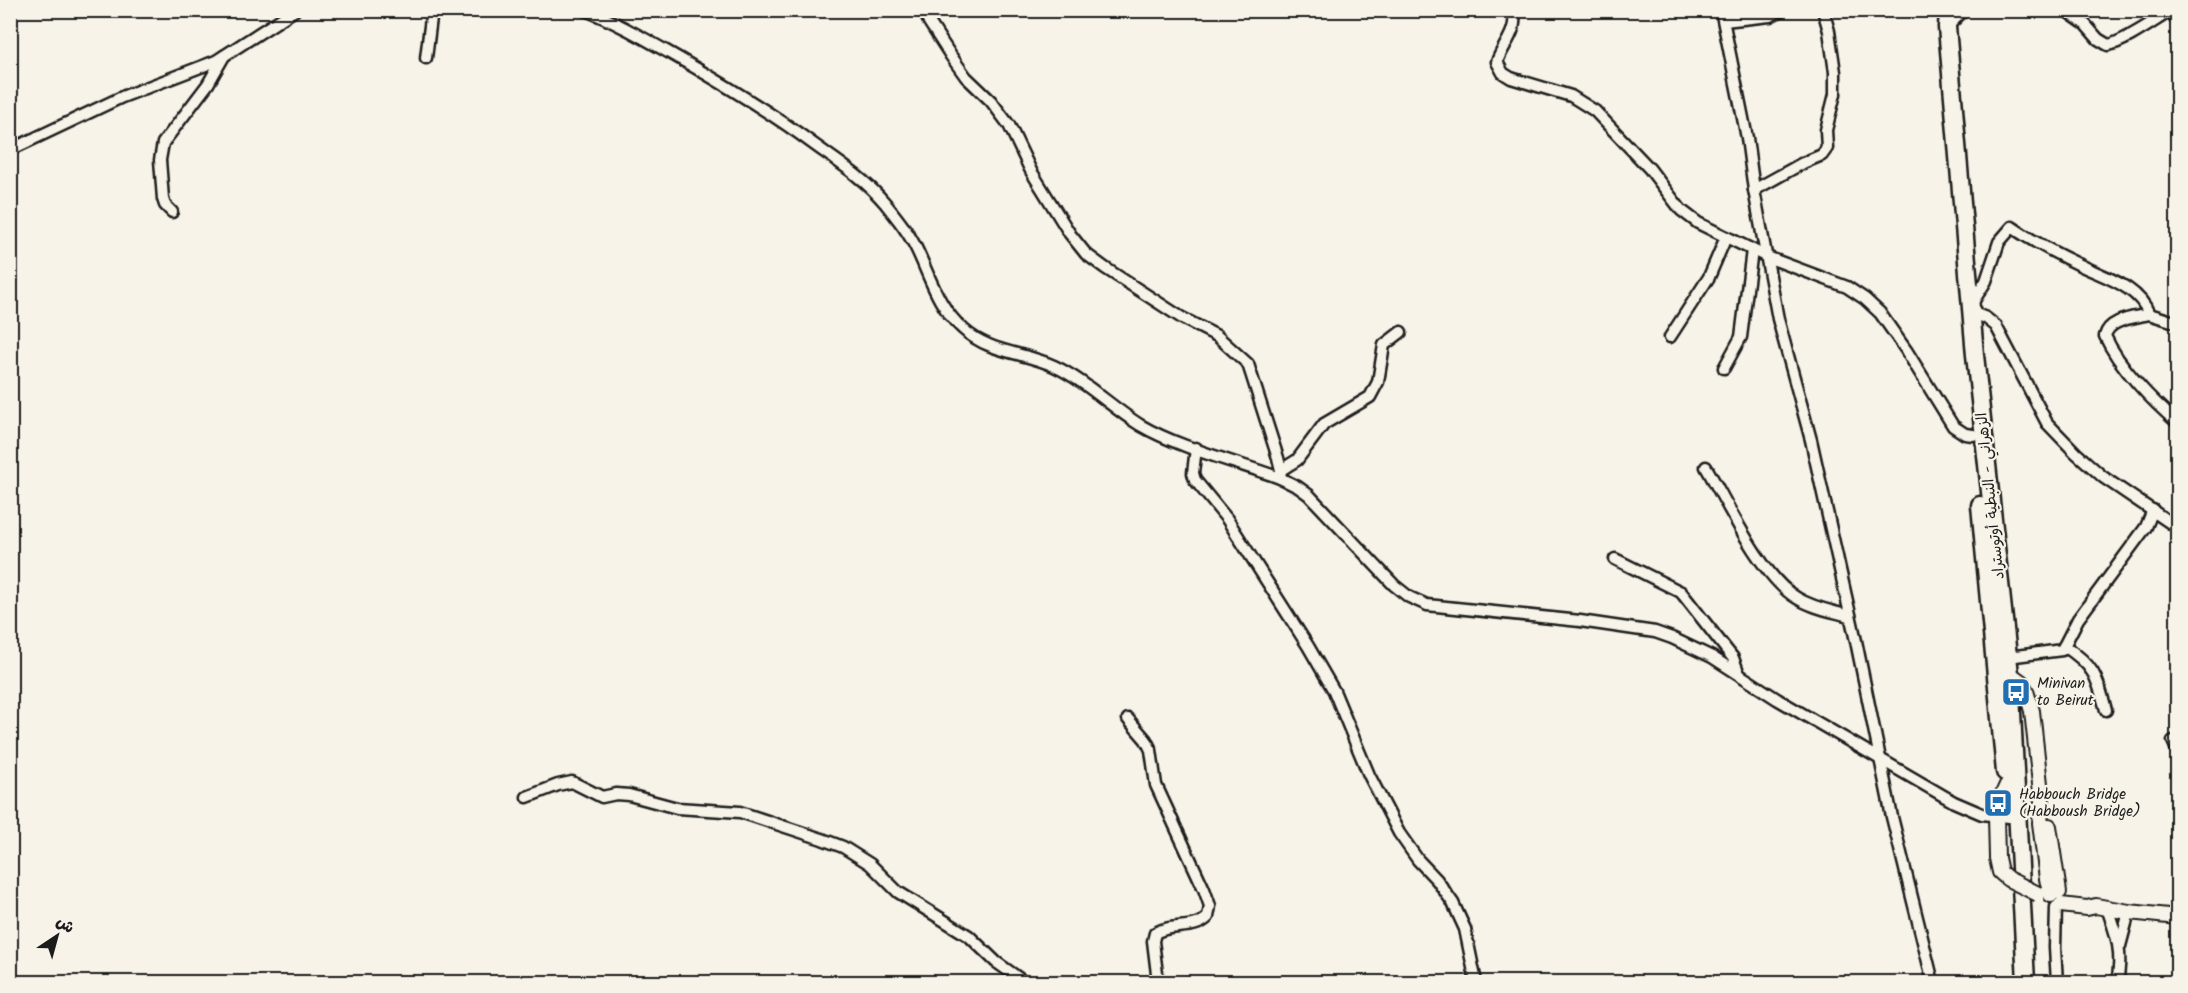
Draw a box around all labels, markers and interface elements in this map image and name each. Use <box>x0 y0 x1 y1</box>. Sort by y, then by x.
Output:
street label: الزهراني - النبطية أوتوستراد <box>1970 411 2012 580</box>
place label: Minivan to Beirut <box>2037 672 2094 713</box>
bus stop icon: Minivan to Beirut <box>2000 676 2032 708</box>
place label: Habbouch Bridge (Habboush Bridge) <box>2019 783 2141 824</box>
bus stop icon: Habbouch Bridge (Habboush Bridge) <box>1982 787 2014 819</box>
north arrow <box>27 906 87 966</box>
text: ش <box>50 910 79 940</box>

